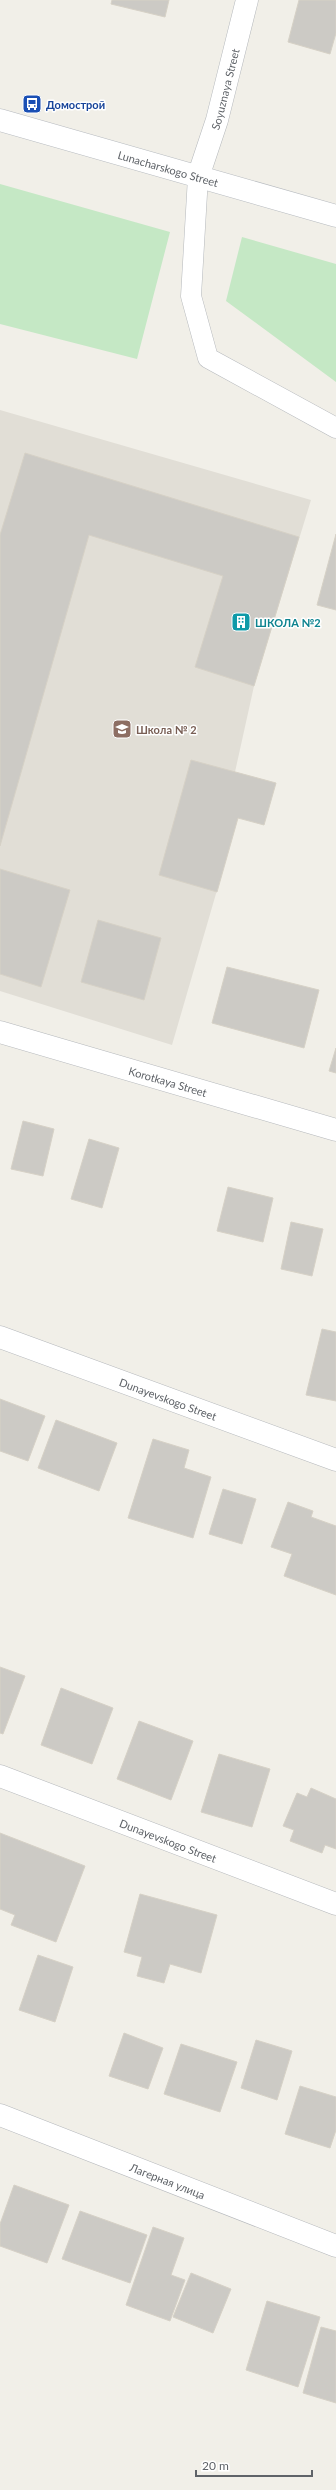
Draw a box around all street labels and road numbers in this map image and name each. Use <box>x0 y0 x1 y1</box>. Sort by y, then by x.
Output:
street label: Soyuznaya Street <box>208 47 241 131</box>
street label: Lunacharskogo Street <box>117 148 220 189</box>
street label: Korotkaya Street <box>127 1063 209 1099</box>
street label: Dunayevskogo Street <box>118 1375 219 1422</box>
street label: Dunayevskogo Street <box>118 1816 219 1864</box>
street label: Лагерная улица <box>127 2160 207 2201</box>

